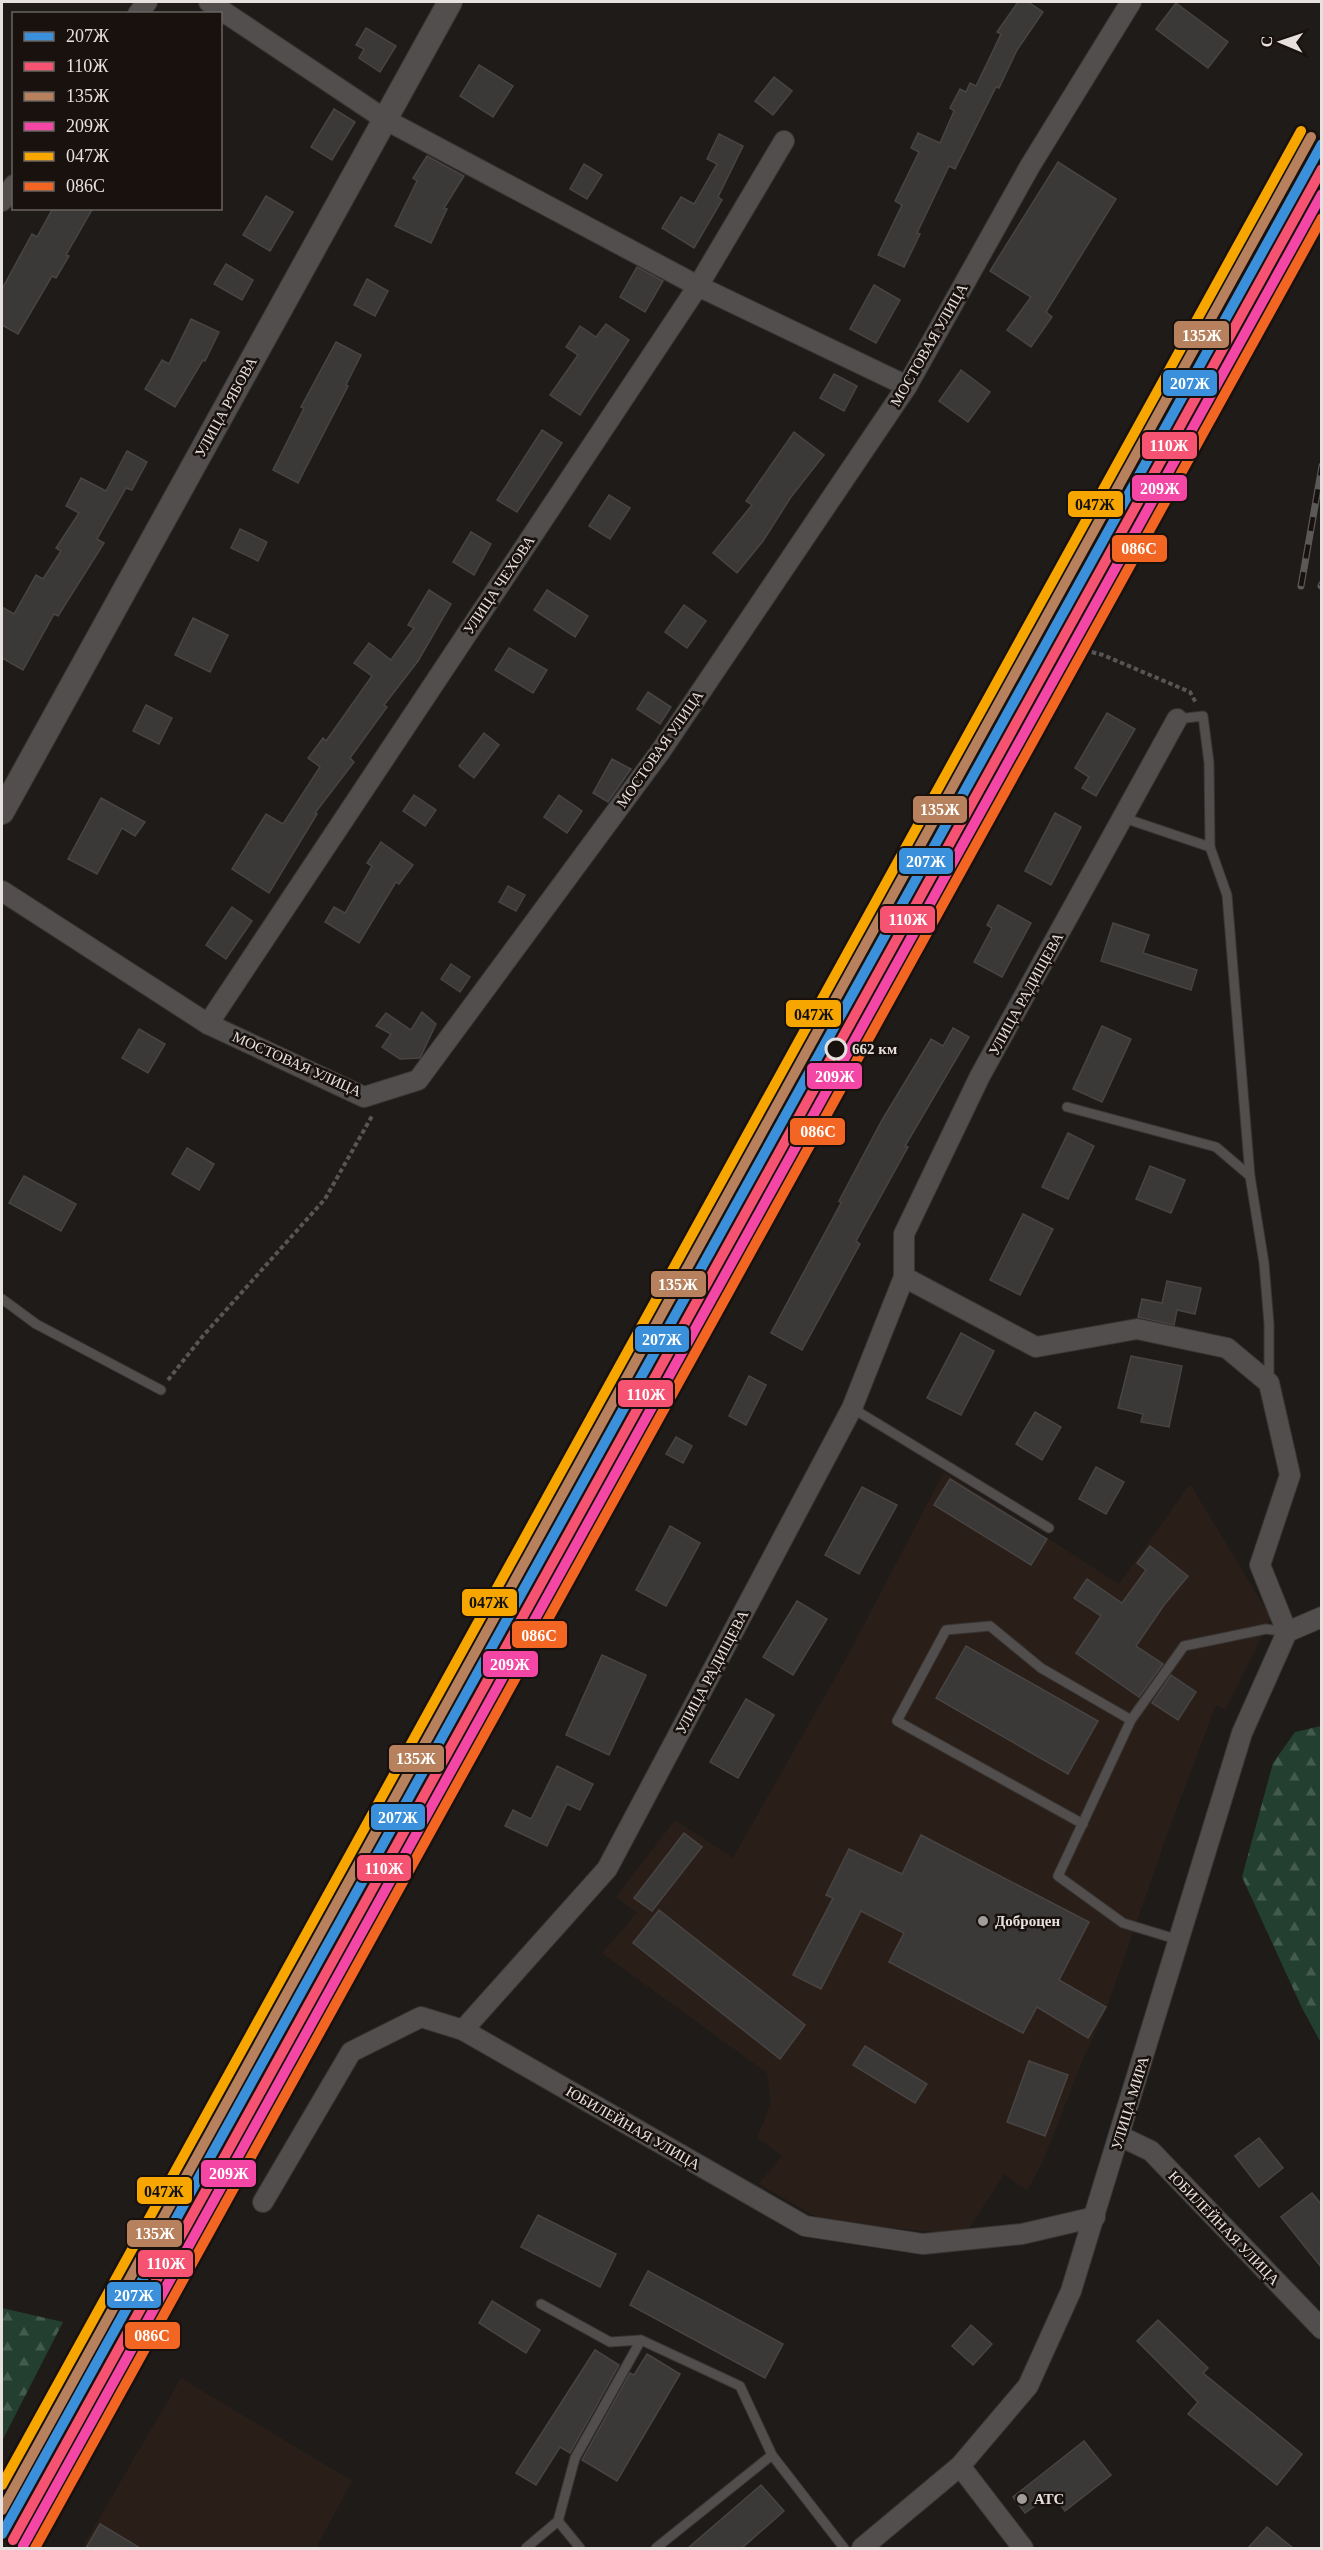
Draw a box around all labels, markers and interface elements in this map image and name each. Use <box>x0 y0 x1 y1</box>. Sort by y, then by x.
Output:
legend <box>12 12 222 210</box>
north arrow <box>1251 12 1311 72</box>
text: 207Ж <box>66 26 110 46</box>
text: С <box>1258 35 1275 48</box>
text: 110Ж <box>66 56 109 76</box>
text: 135Ж <box>66 86 110 106</box>
text: 209Ж <box>66 116 110 136</box>
text: 047Ж <box>66 146 110 166</box>
text: 086С <box>66 176 105 196</box>
street label: МОСТОВАЯ УЛИЦА <box>887 280 971 409</box>
line badge: 135Ж <box>1173 320 1230 349</box>
text: 135Ж <box>1182 327 1222 344</box>
street label: УЛИЦА РЯБОВА <box>192 354 260 460</box>
line badge: 207Ж <box>1162 369 1218 397</box>
text: 207Ж <box>1170 375 1210 392</box>
line badge: 110Ж <box>1141 431 1198 460</box>
text: 110Ж <box>1150 437 1189 454</box>
line badge: 209Ж <box>1131 474 1188 502</box>
text: 209Ж <box>1140 480 1180 497</box>
line badge: 047Ж <box>1067 490 1124 518</box>
text: 047Ж <box>1075 496 1115 513</box>
street label: УЛИЦА ЧЕХОВА <box>460 533 538 637</box>
line badge: 086С <box>1111 534 1168 563</box>
text: 086С <box>1121 540 1157 557</box>
street label: МОСТОВАЯ УЛИЦА <box>613 687 707 811</box>
line badge: 135Ж <box>912 795 968 824</box>
text: 135Ж <box>920 801 960 818</box>
line badge: 207Ж <box>898 847 954 875</box>
text: 207Ж <box>906 853 946 870</box>
line badge: 110Ж <box>879 905 936 934</box>
text: 110Ж <box>889 911 928 928</box>
street label: УЛИЦА РАДИЩЕВА <box>986 930 1066 1058</box>
line badge: 047Ж <box>785 999 842 1028</box>
text: 047Ж <box>794 1006 834 1023</box>
street label: МОСТОВАЯ УЛИЦА <box>230 1028 364 1100</box>
marker: 662 км <box>825 1038 847 1060</box>
place label: 662 км <box>852 1041 897 1057</box>
line badge: 209Ж <box>806 1062 863 1090</box>
text: 209Ж <box>815 1068 855 1085</box>
line badge: 086С <box>789 1117 846 1146</box>
text: 086С <box>800 1123 836 1140</box>
line badge: 135Ж <box>650 1270 707 1298</box>
text: 135Ж <box>658 1276 698 1293</box>
line badge: 207Ж <box>634 1325 690 1353</box>
text: 207Ж <box>642 1331 682 1348</box>
line badge: 110Ж <box>617 1379 674 1408</box>
text: 110Ж <box>627 1386 666 1403</box>
line badge: 047Ж <box>461 1588 518 1617</box>
text: 047Ж <box>469 1594 509 1611</box>
street label: УЛИЦА РАДИЩЕВА <box>673 1607 752 1737</box>
line badge: 086С <box>511 1620 568 1649</box>
text: 086С <box>521 1627 557 1644</box>
line badge: 209Ж <box>482 1650 539 1678</box>
text: 209Ж <box>490 1656 530 1673</box>
line badge: 135Ж <box>388 1744 445 1773</box>
text: 135Ж <box>396 1750 436 1767</box>
line badge: 207Ж <box>370 1803 426 1831</box>
text: 207Ж <box>378 1809 418 1826</box>
line badge: 110Ж <box>356 1854 412 1882</box>
text: 110Ж <box>365 1860 404 1877</box>
place label: Доброцен <box>995 1913 1060 1929</box>
marker: Доброцен <box>976 1914 990 1928</box>
street label: УЛИЦА МИРА <box>1108 2054 1152 2152</box>
street label: ЮБИЛЕЙНАЯ УЛИЦА <box>563 2083 703 2173</box>
line badge: 209Ж <box>200 2159 257 2188</box>
text: 209Ж <box>209 2165 249 2182</box>
street label: ЮБИЛЕЙНАЯ УЛИЦА <box>1165 2168 1283 2288</box>
line badge: 047Ж <box>136 2176 193 2205</box>
text: 047Ж <box>144 2183 184 2200</box>
line badge: 135Ж <box>126 2219 183 2248</box>
text: 135Ж <box>135 2225 175 2242</box>
line badge: 110Ж <box>137 2249 194 2278</box>
text: 110Ж <box>147 2255 186 2272</box>
line badge: 207Ж <box>106 2281 162 2309</box>
text: 207Ж <box>114 2287 154 2304</box>
line badge: 086С <box>124 2321 181 2350</box>
text: 086С <box>134 2327 170 2344</box>
place label: АТС <box>1034 2491 1064 2507</box>
marker: АТС <box>1015 2492 1029 2506</box>

